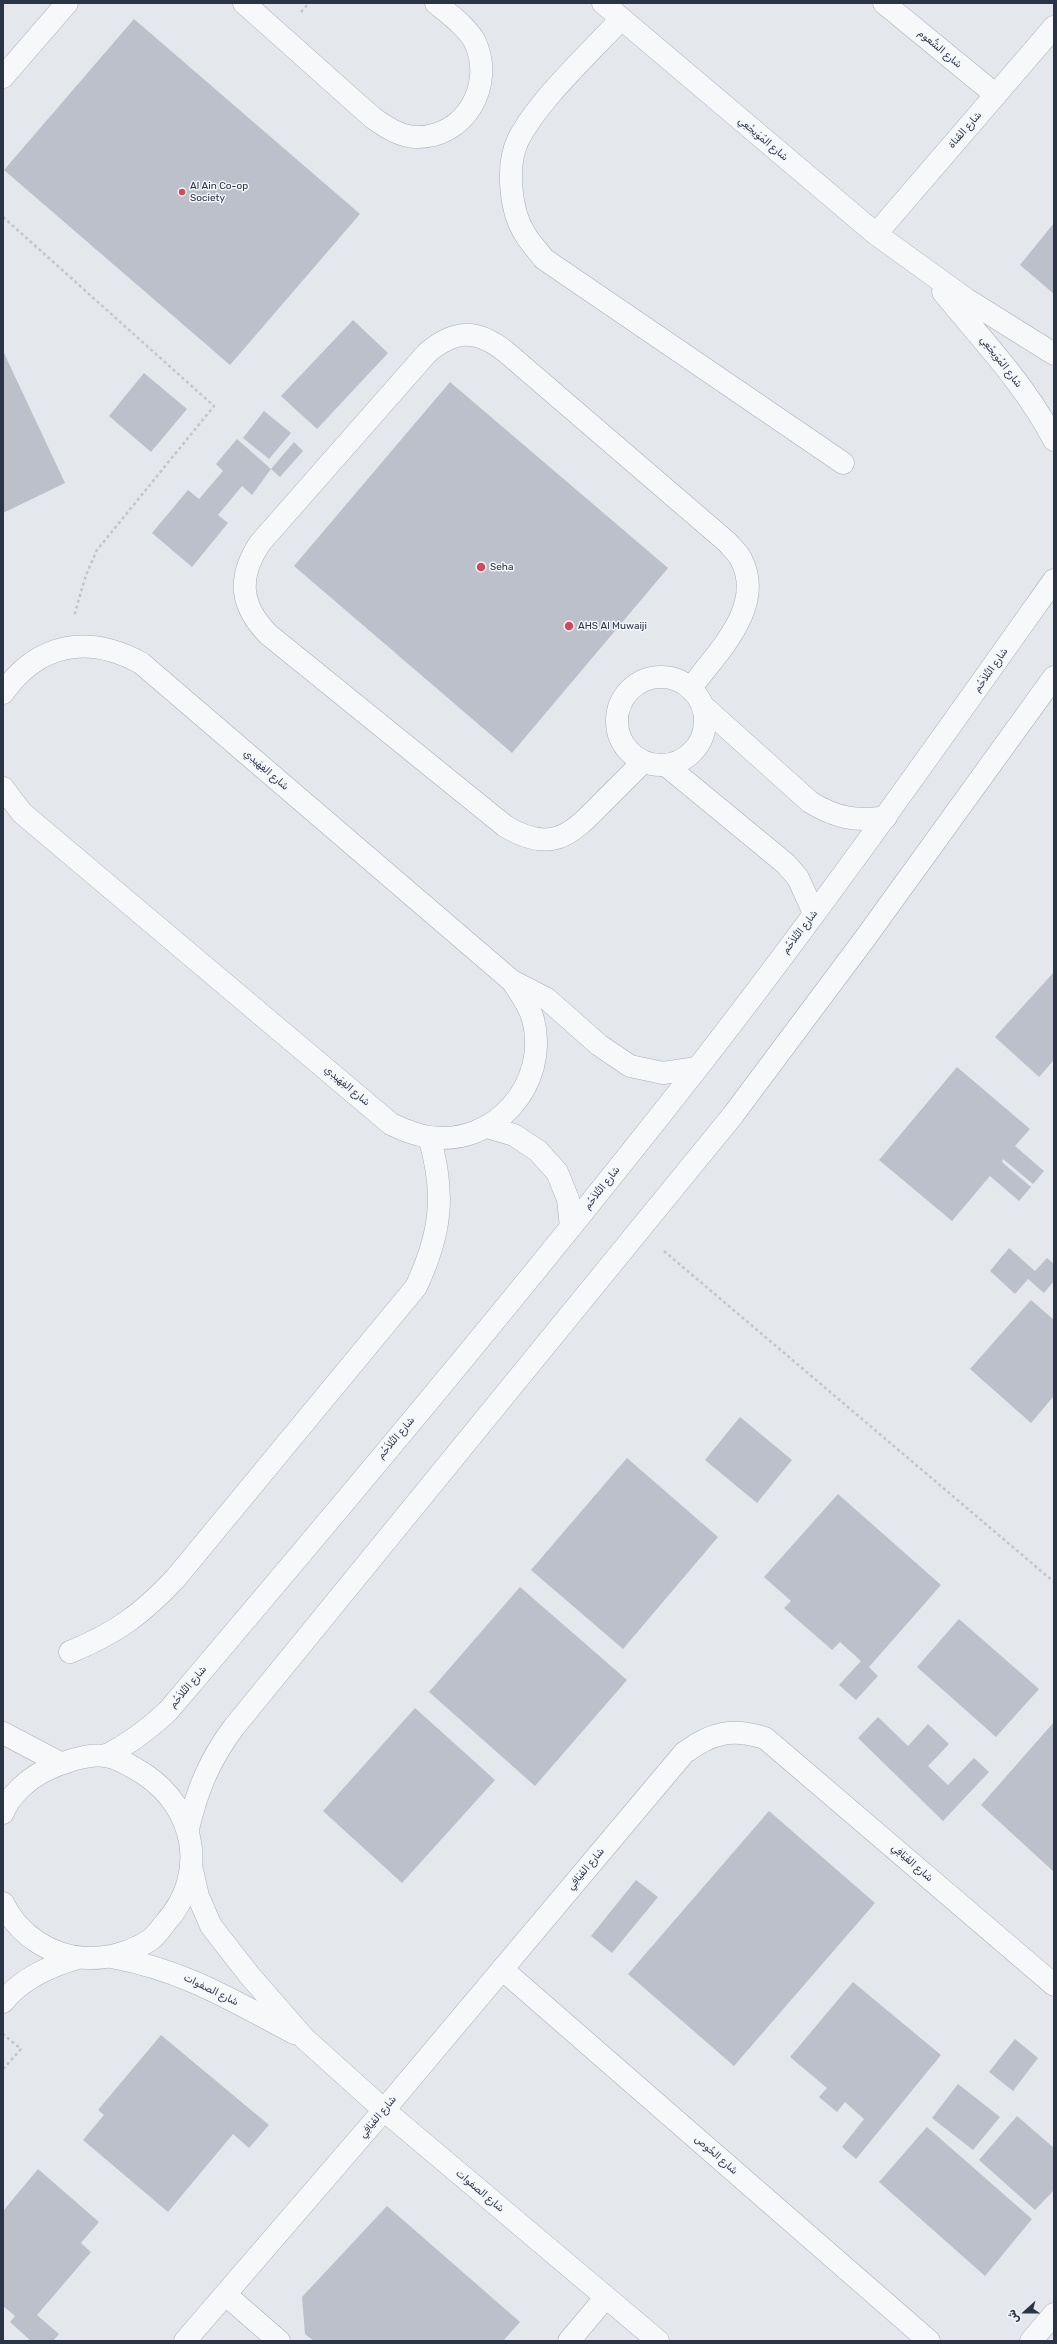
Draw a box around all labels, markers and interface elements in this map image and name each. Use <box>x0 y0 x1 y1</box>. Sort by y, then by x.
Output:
street label: شارع الشُّعوم <box>916 27 964 71</box>
street label: شارع القَناة <box>946 109 984 151</box>
street label: شارع المُوَيجْعِي <box>736 115 790 163</box>
place label: Al Ain Co-op Society <box>190 180 248 204</box>
marker: Al Ain Co-op Society <box>177 187 187 197</box>
street label: شارع المُوَيجْعِي <box>977 334 1025 390</box>
marker: Seha <box>475 561 487 573</box>
place label: Seha <box>490 561 513 573</box>
marker: AHS Al Muwaiji <box>563 620 575 632</box>
place label: AHS Al Muwaiji <box>578 620 647 632</box>
street label: شارع التَّلاَحُم <box>971 646 1011 694</box>
street label: شارع الفِهَيدِي <box>241 747 291 793</box>
street label: شارع التَّلاَحُم <box>780 908 820 956</box>
street label: شارع الفِهَيدِي <box>322 1063 372 1109</box>
street label: شارع التَّلاَحُم <box>581 1164 623 1212</box>
street label: شارع التَّلاَحُم <box>375 1414 417 1462</box>
street label: شارع التَّلاَحُم <box>167 1663 209 1711</box>
street label: شارع الفَيَافِي <box>889 1842 935 1884</box>
street label: شارع الفَيَافِي <box>565 1846 607 1892</box>
street label: شارع الصفوات <box>182 1972 240 2008</box>
street label: شارع الفَيَافِي <box>357 2094 399 2140</box>
street label: شارع الخُوص <box>692 2133 740 2177</box>
street label: شارع الصفوات <box>453 2167 507 2215</box>
north arrow <box>1005 2292 1045 2332</box>
text: ش <box>1005 2308 1022 2325</box>

